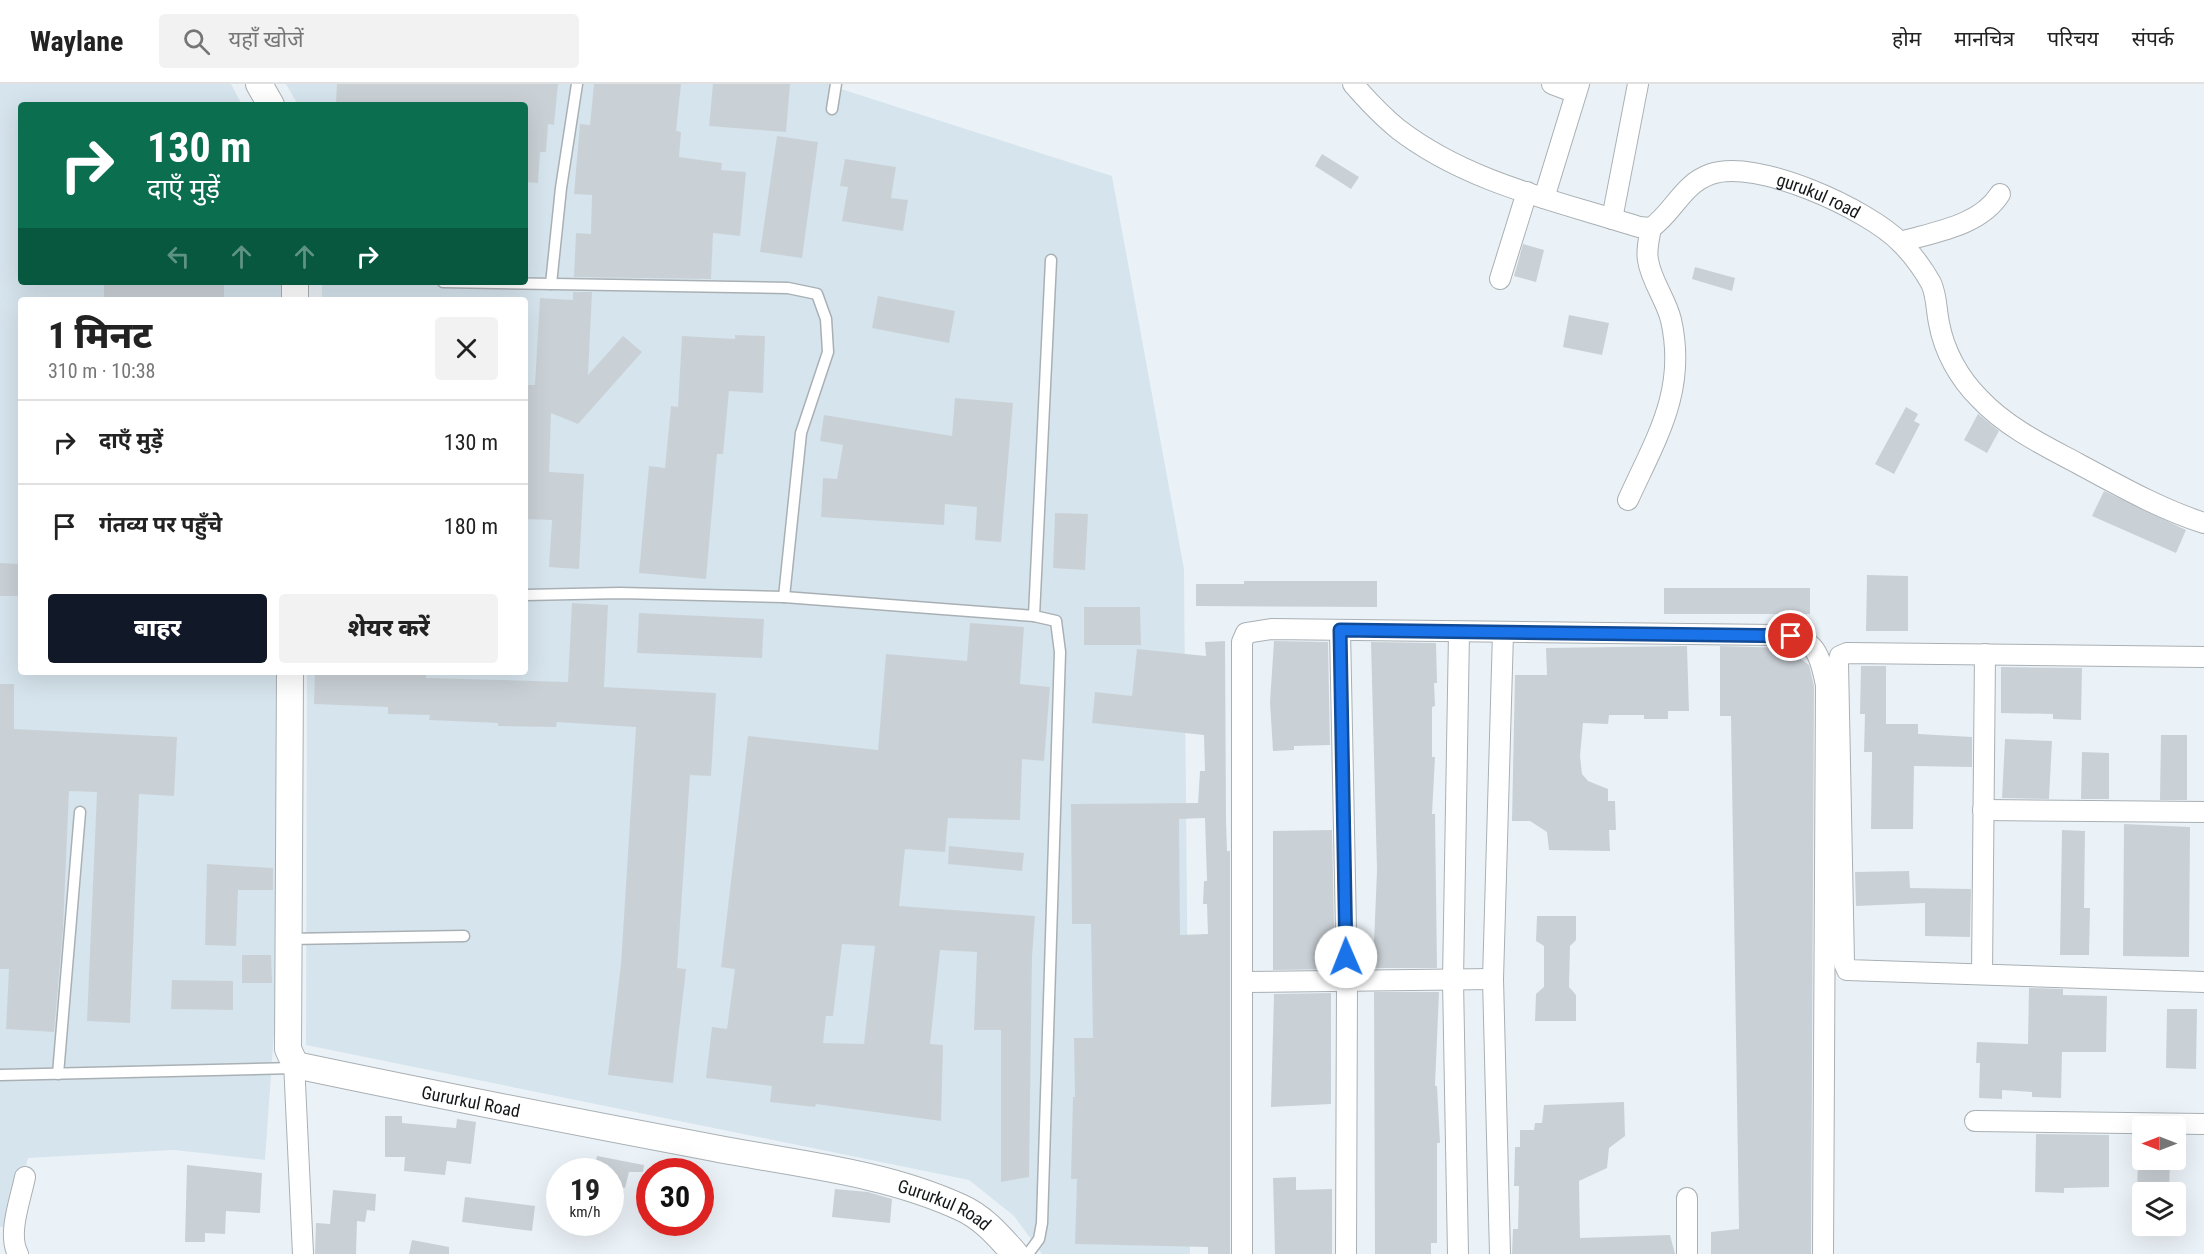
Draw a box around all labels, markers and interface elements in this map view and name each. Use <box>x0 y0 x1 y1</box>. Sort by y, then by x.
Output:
search box <box>159 14 579 68</box>
text: Waylane <box>30 25 123 58</box>
icon: search <box>180 25 213 58</box>
text: यहाँ खोजें <box>228 27 304 52</box>
text: होम <box>1892 27 1921 51</box>
text: मानचित्र <box>1954 27 2014 51</box>
text: परिचय <box>2047 27 2099 51</box>
text: संपर्क <box>2132 27 2174 51</box>
text: 130 m <box>147 123 252 172</box>
icon: right <box>48 126 126 204</box>
street label: gurukul road <box>1774 168 1864 222</box>
text: दाएँ मुड़ें <box>147 173 220 205</box>
icon: left <box>162 240 195 273</box>
icon: ahead <box>225 240 258 273</box>
icon: ahead <box>288 240 321 273</box>
icon: right <box>351 240 384 273</box>
text: 1 मिनट <box>48 315 152 357</box>
button: close <box>435 317 498 380</box>
text: 310 m · 10:38 <box>48 359 155 383</box>
icon: right <box>48 426 81 459</box>
text: दाएँ मुड़ें <box>99 428 163 453</box>
text: 130 m <box>444 430 498 455</box>
icon: arrive <box>48 510 81 543</box>
text: गंतव्य पर पहुँचे <box>99 512 222 537</box>
text: 180 m <box>444 514 498 539</box>
button: बाहर <box>48 594 267 663</box>
button: शेयर करें <box>279 594 498 663</box>
pin <box>1765 610 1816 661</box>
icon: arrive <box>1774 619 1807 652</box>
position arrow <box>1314 925 1378 989</box>
street label: Gururkul Road <box>420 1081 522 1121</box>
north arrow <box>2132 1116 2186 1170</box>
map controls <box>2132 1116 2186 1236</box>
speed limit sign: 30 <box>636 1158 714 1236</box>
text: 19 <box>570 1172 600 1207</box>
street label: Gururkul Road <box>896 1174 996 1234</box>
button: layers <box>2132 1182 2186 1236</box>
text: km/h <box>570 1203 600 1221</box>

